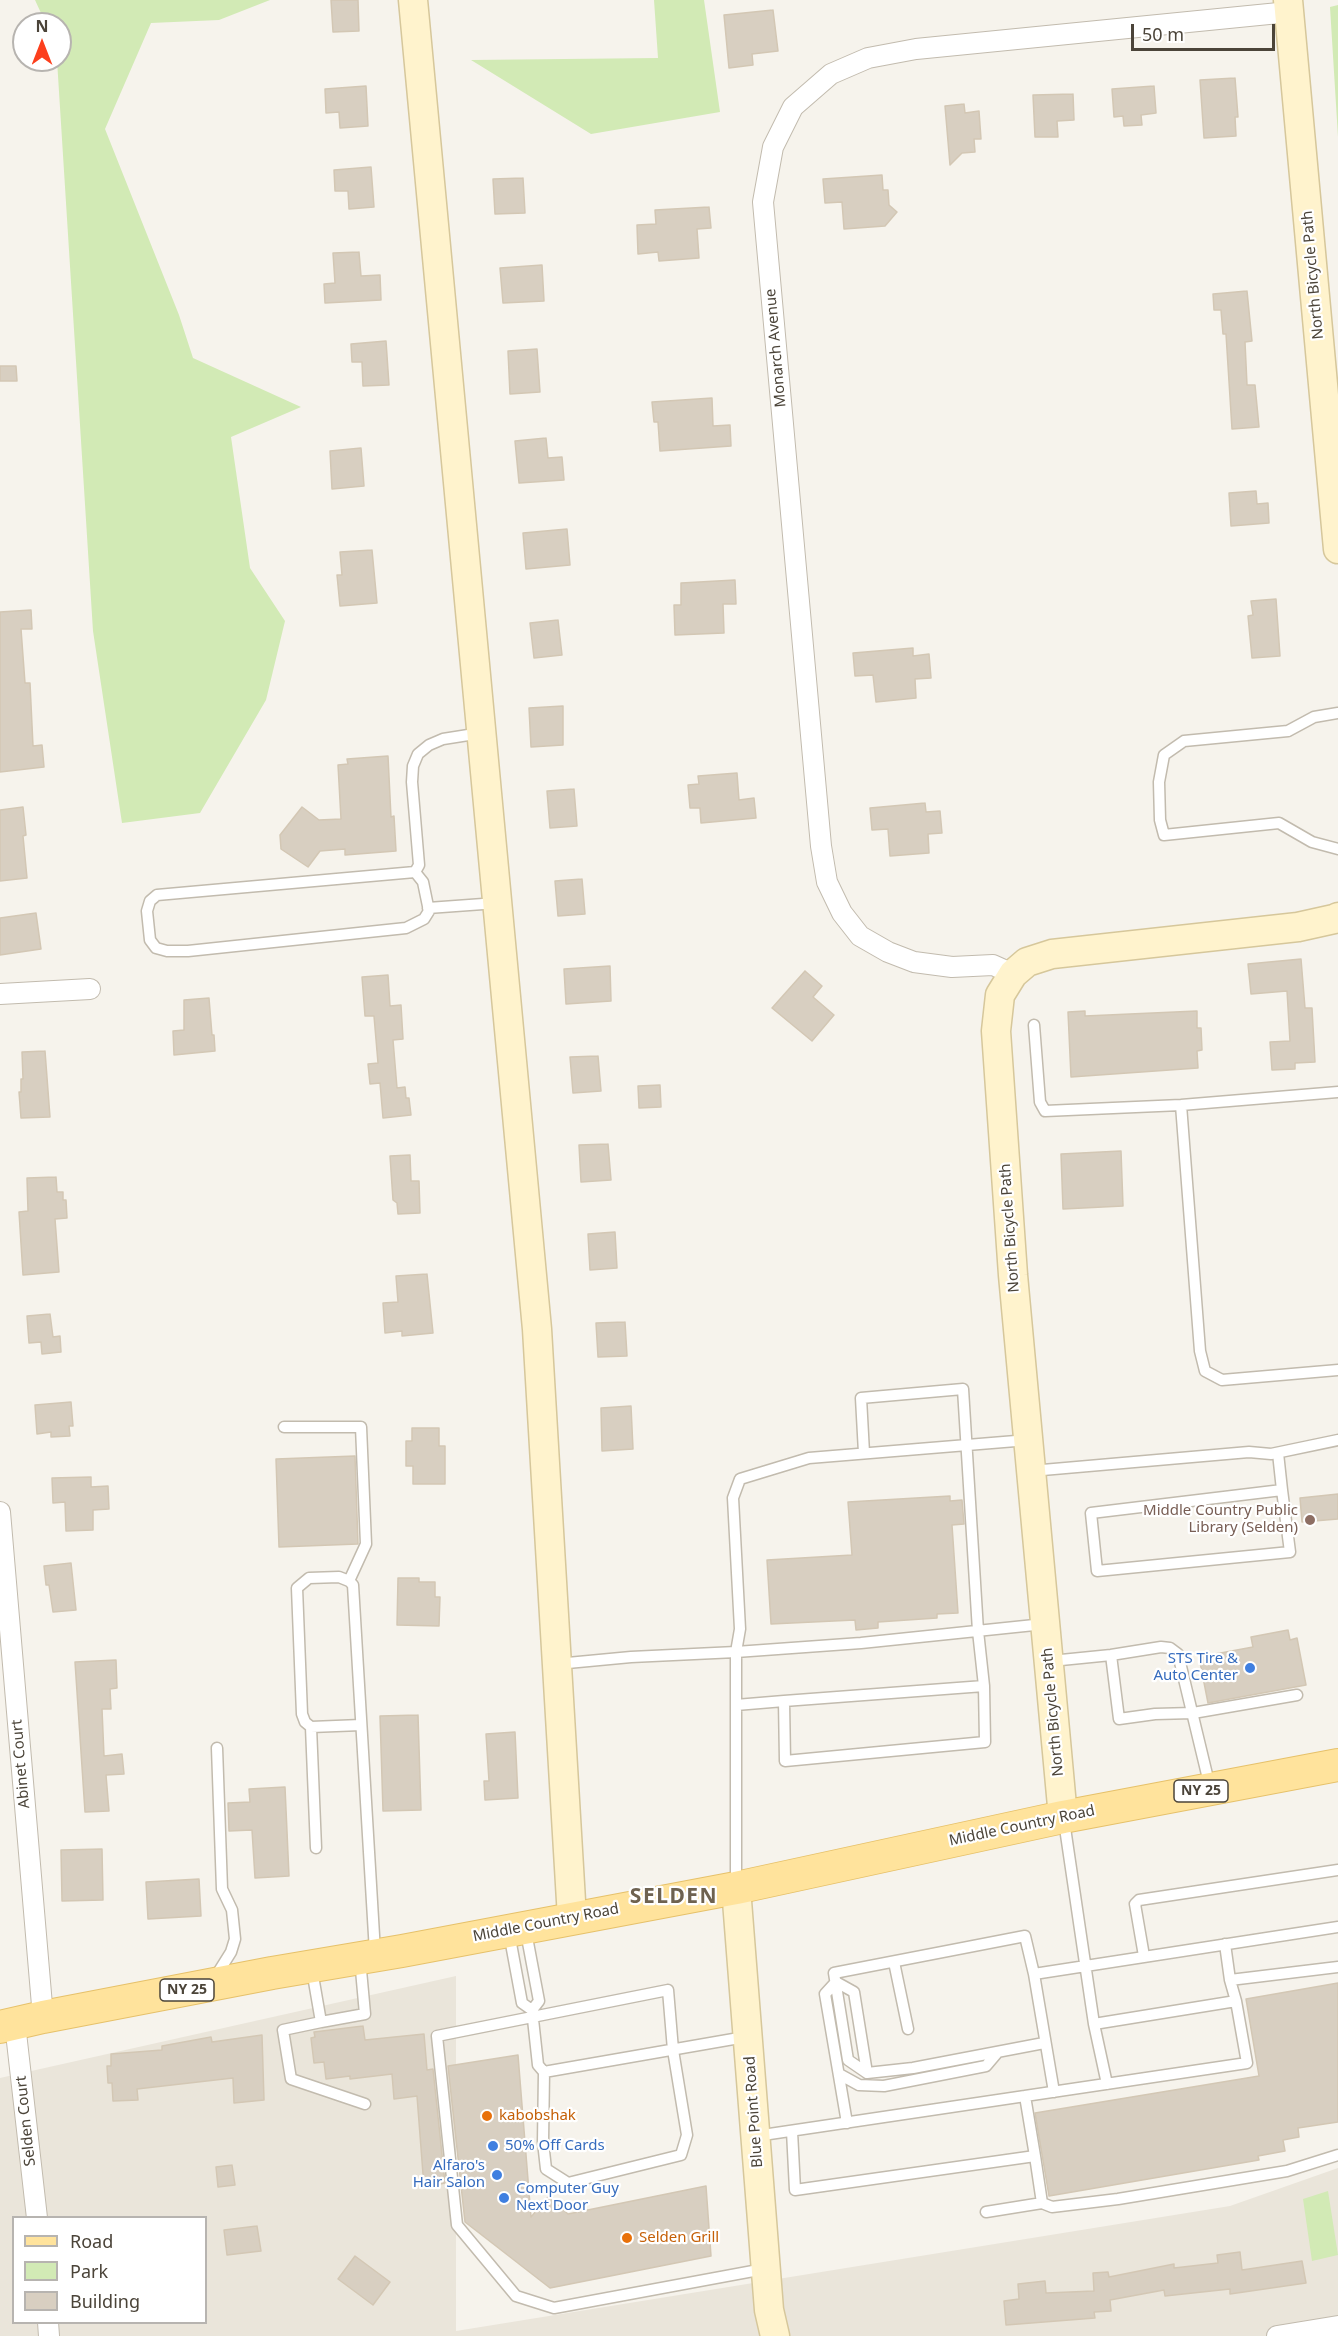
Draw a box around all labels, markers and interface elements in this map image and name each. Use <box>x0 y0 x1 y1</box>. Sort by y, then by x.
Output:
north arrow <box>12 12 72 72</box>
scale bar <box>1134 12 1278 50</box>
text: N <box>35 15 49 37</box>
text: 50 m <box>1142 22 1184 46</box>
street label: North Bicycle Path <box>1298 210 1328 340</box>
street label: Monarch Avenue <box>762 288 790 408</box>
street label: North Bicycle Path <box>997 1163 1023 1293</box>
place label: Middle Country Public Library (Selden) <box>1143 1502 1298 1537</box>
marker: Middle Country Public Library (Selden) <box>1303 1513 1317 1527</box>
street label: North Bicycle Path <box>1038 1647 1068 1777</box>
place label: STS Tire & Auto Center <box>1153 1650 1238 1685</box>
marker: STS Tire & Auto Center <box>1243 1661 1257 1675</box>
street label: Abinet Court <box>8 1719 34 1809</box>
road number: NY 25 <box>1174 1780 1228 1802</box>
street label: Middle Country Road <box>948 1802 1096 1850</box>
district label: SELDEN <box>630 1884 718 1910</box>
street label: Middle Country Road <box>471 1900 621 1946</box>
road number: NY 25 <box>160 1979 214 2001</box>
street label: Blue Point Road <box>741 2056 767 2168</box>
street label: Selden Court <box>12 2075 40 2167</box>
place label: kabobshak <box>499 2107 576 2125</box>
marker: kabobshak <box>480 2109 494 2123</box>
place label: 50% Off Cards <box>505 2137 605 2155</box>
marker: 50% Off Cards <box>486 2139 500 2153</box>
place label: Alfaro's Hair Salon <box>413 2157 485 2192</box>
marker: Alfaro's Hair Salon <box>490 2168 504 2182</box>
place label: Computer Guy Next Door <box>516 2180 619 2215</box>
marker: Computer Guy Next Door <box>497 2191 511 2205</box>
legend <box>12 2216 207 2324</box>
text: Road <box>70 2229 113 2253</box>
place label: Selden Grill <box>639 2229 719 2247</box>
marker: Selden Grill <box>620 2231 634 2245</box>
text: Park <box>70 2259 108 2283</box>
text: Building <box>70 2289 140 2313</box>

